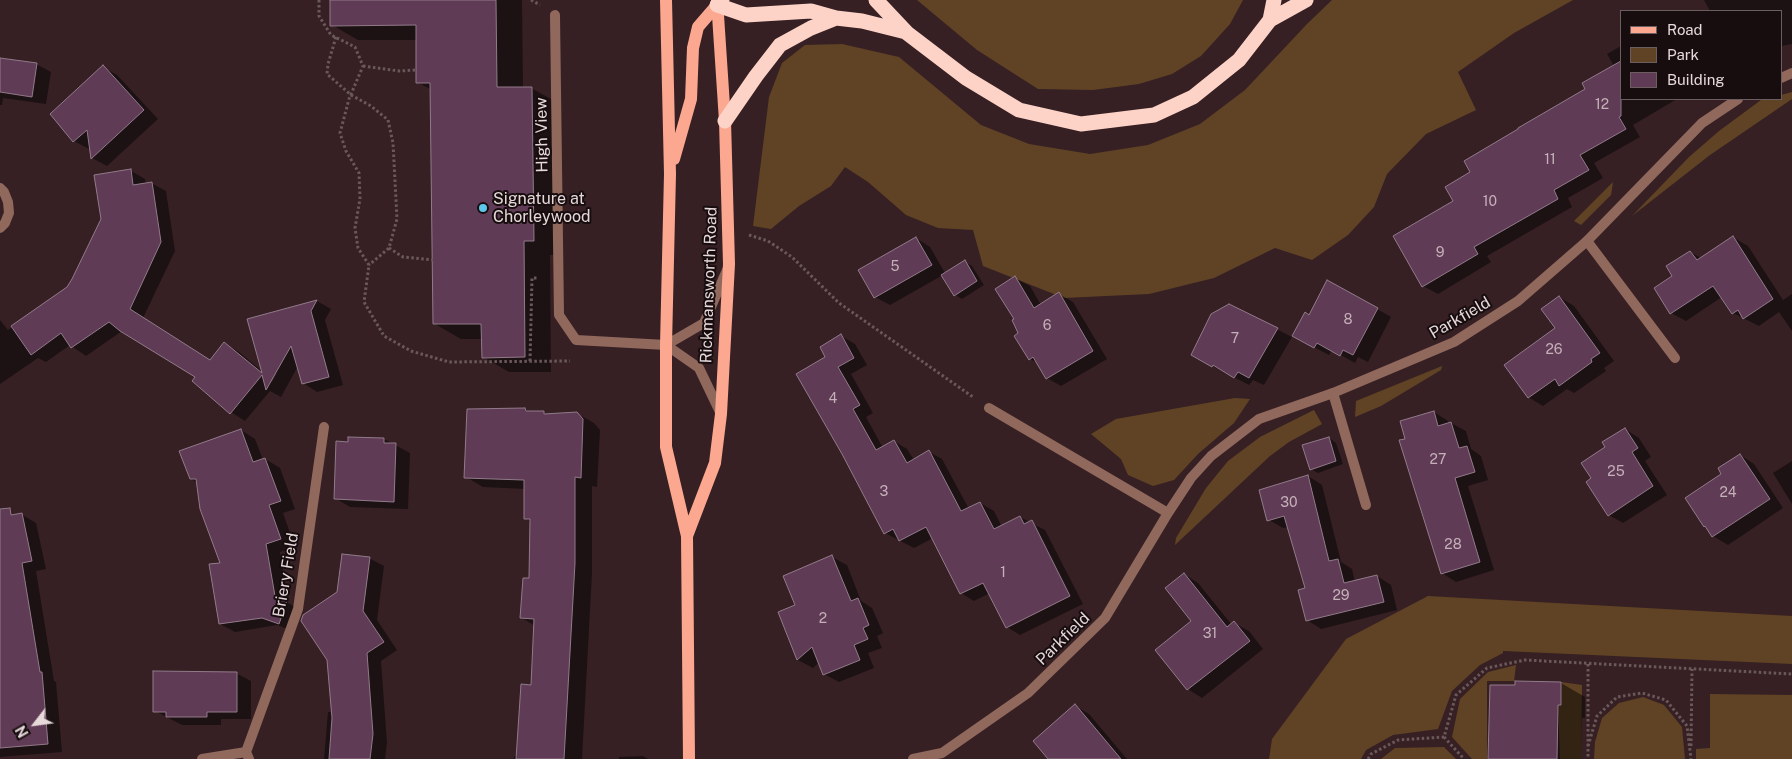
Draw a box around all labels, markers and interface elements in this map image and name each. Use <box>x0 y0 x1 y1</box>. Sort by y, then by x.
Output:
legend <box>1620 10 1782 100</box>
text: Road <box>1667 21 1703 38</box>
text: Park <box>1667 46 1699 63</box>
text: Building <box>1667 71 1725 88</box>
street label: High View <box>532 97 552 173</box>
house number: 12 <box>1595 97 1609 113</box>
house number: 11 <box>1544 152 1556 168</box>
place label: Signature at Chorleywood <box>493 189 591 227</box>
house number: 10 <box>1483 194 1497 210</box>
marker: Signature at Chorleywood <box>477 202 489 214</box>
street label: Rickmansworth Road <box>697 206 721 364</box>
house number: 9 <box>1436 245 1444 261</box>
house number: 5 <box>891 259 899 275</box>
street label: Parkfield <box>1426 293 1494 343</box>
house number: 8 <box>1343 312 1353 328</box>
house number: 6 <box>1043 318 1051 334</box>
house number: 7 <box>1231 331 1239 347</box>
house number: 26 <box>1545 342 1563 358</box>
house number: 4 <box>829 391 837 407</box>
house number: 27 <box>1430 452 1446 468</box>
house number: 25 <box>1607 464 1625 480</box>
house number: 3 <box>880 484 888 500</box>
house number: 24 <box>1719 485 1737 501</box>
house number: 30 <box>1280 495 1298 511</box>
street label: Briery Field <box>269 531 303 619</box>
house number: 28 <box>1444 537 1462 553</box>
house number: 1 <box>1000 565 1006 581</box>
house number: 29 <box>1332 588 1350 604</box>
street label: Parkfield <box>1032 609 1094 669</box>
house number: 2 <box>819 611 827 627</box>
house number: 31 <box>1203 626 1217 642</box>
north arrow <box>10 699 60 749</box>
text: N <box>12 723 32 740</box>

